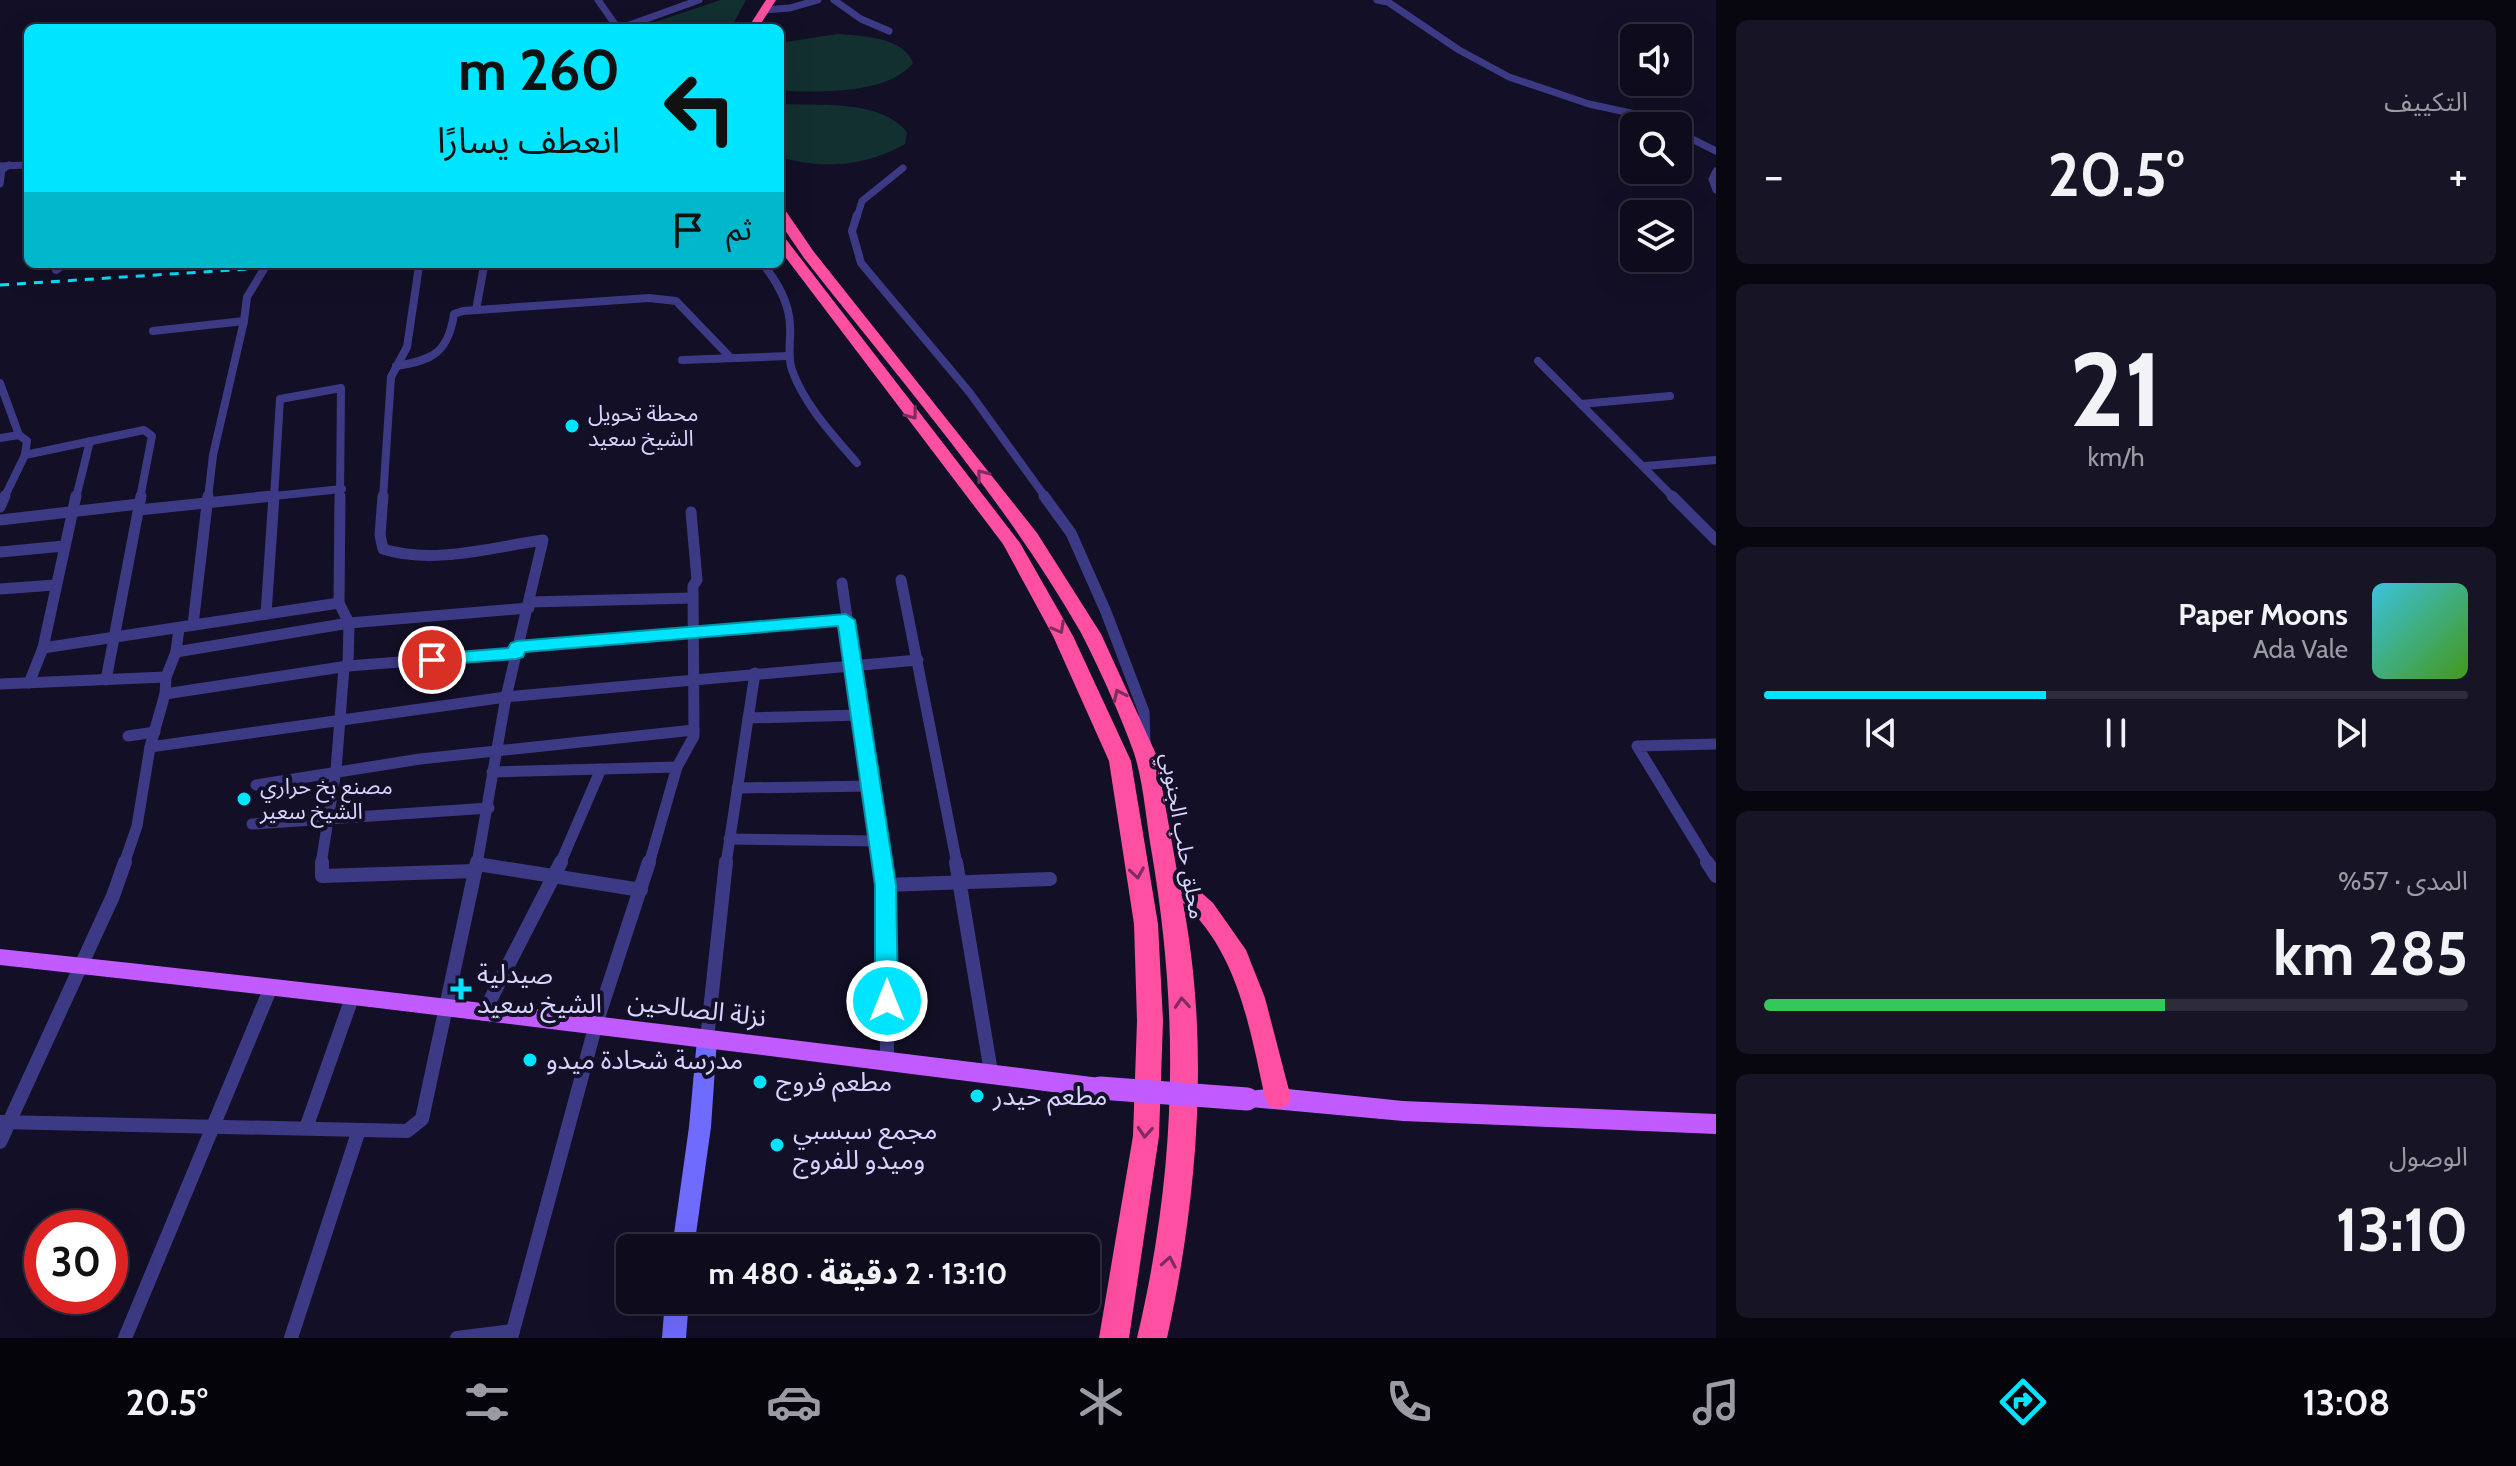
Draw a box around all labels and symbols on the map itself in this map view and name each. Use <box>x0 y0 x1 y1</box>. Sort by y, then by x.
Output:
place label: محطة تحويل الشيخ سعيد <box>588 400 698 455</box>
one-way arrow <box>903 405 917 420</box>
marker: محطة تحويل الشيخ سعيد <box>563 417 581 435</box>
one-way arrow <box>978 469 992 484</box>
one-way arrow <box>1049 620 1064 634</box>
pin <box>398 626 466 694</box>
one-way arrow <box>1113 689 1129 704</box>
street label: محلق حلب الجنوبي <box>1152 751 1211 922</box>
place label: مصنع بخ حراري الشيخ سعير <box>259 773 393 828</box>
marker: مصنع بخ حراري الشيخ سعير <box>235 790 253 808</box>
one-way arrow <box>1128 866 1145 880</box>
place label: صيدلية الشيخ سعيد <box>477 958 602 1024</box>
position arrow <box>845 959 929 1043</box>
marker: صيدلية الشيخ سعيد <box>452 980 470 998</box>
street label: نزلة الصالحين <box>626 985 768 1033</box>
one-way arrow <box>1174 996 1191 1009</box>
place label: مدرسة شحادة ميدو <box>546 1044 743 1076</box>
marker: مدرسة شحادة ميدو <box>521 1051 539 1069</box>
place label: مطعم فروج <box>776 1066 892 1102</box>
marker: مطعم فروج <box>751 1073 769 1091</box>
place label: مطعم حيدر <box>992 1080 1108 1116</box>
marker: مطعم حيدر <box>968 1087 986 1105</box>
place label: مجمع سبسبي وميدو للفروج <box>793 1114 937 1179</box>
one-way arrow <box>1137 1126 1154 1139</box>
marker: مجمع سبسبي وميدو للفروج <box>768 1136 786 1154</box>
speed limit sign: 30 <box>24 1210 128 1314</box>
one-way arrow <box>1159 1255 1176 1269</box>

